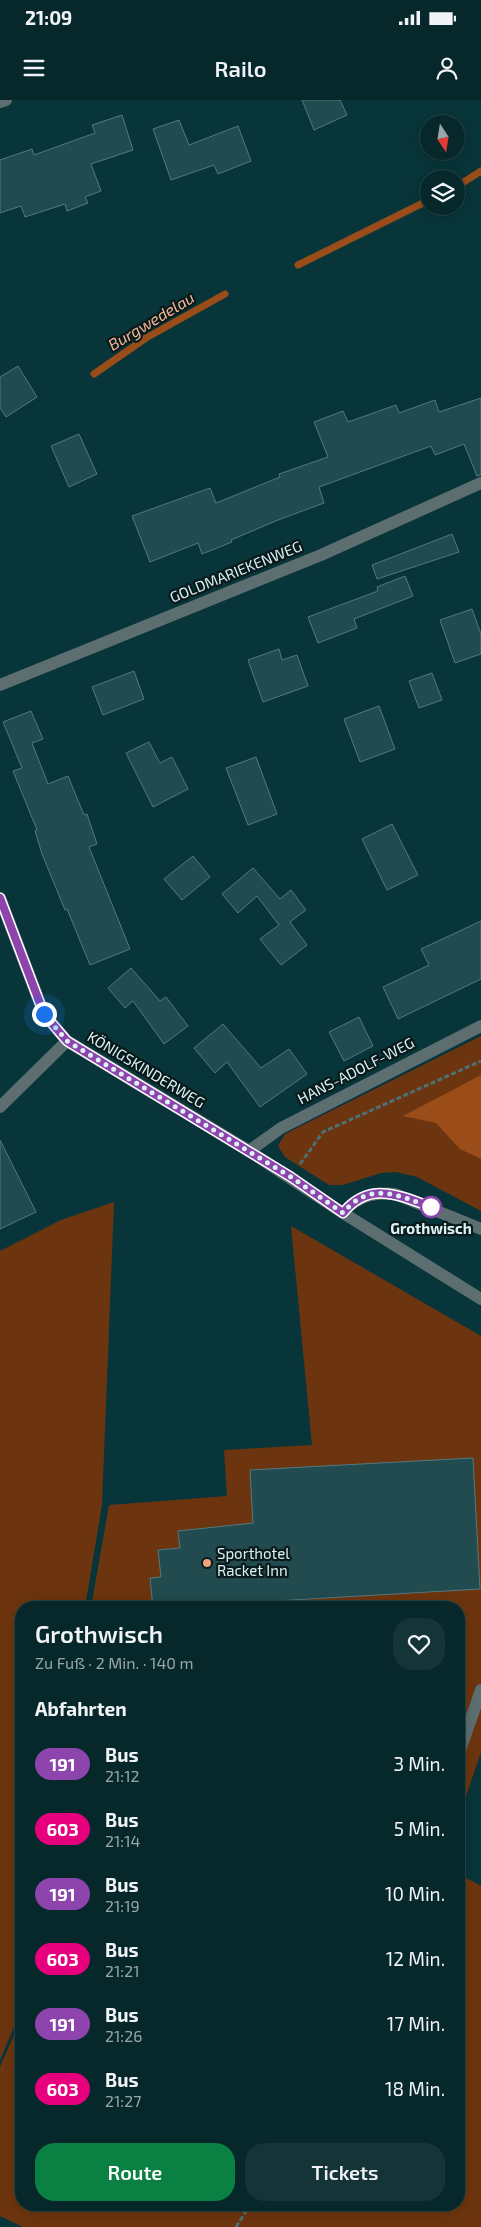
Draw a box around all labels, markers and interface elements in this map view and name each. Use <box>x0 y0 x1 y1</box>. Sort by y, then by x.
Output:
text: 21:09 <box>25 6 72 29</box>
icon: menu <box>20 54 48 82</box>
icon: person <box>433 54 461 82</box>
text: Railo <box>215 55 266 81</box>
north arrow <box>420 115 465 160</box>
map controls <box>420 115 465 215</box>
button: layers <box>420 170 465 215</box>
water label: Burgwedelau <box>104 287 197 354</box>
street label: GOLDMARIEKENWEG <box>167 536 304 606</box>
your location <box>32 1002 57 1027</box>
street label: KÖNIGSKINDERWEG <box>85 1027 209 1111</box>
street label: HANS-ADOLF-WEG <box>294 1033 417 1107</box>
marker: Grothwisch <box>420 1196 442 1218</box>
place label: Grothwisch <box>390 1219 472 1237</box>
place label: Sporthotel Racket Inn <box>217 1544 290 1579</box>
marker: Sporthotel Racket Inn <box>201 1557 213 1569</box>
button: heart <box>393 1618 445 1670</box>
text: Grothwisch <box>35 1619 163 1648</box>
text: Zu Fuß · 2 Min. · 140 m <box>35 1653 194 1672</box>
text: Abfahrten <box>35 1697 127 1720</box>
text: Bus <box>105 1743 139 1766</box>
text: 3 Min. <box>393 1752 445 1775</box>
text: 191 <box>49 1753 76 1775</box>
text: 21:12 <box>105 1766 140 1785</box>
text: Bus <box>105 1808 139 1831</box>
text: 5 Min. <box>394 1817 445 1840</box>
text: 603 <box>46 1818 79 1840</box>
text: 21:14 <box>105 1831 140 1850</box>
text: Bus <box>105 1873 139 1896</box>
text: 10 Min. <box>385 1882 445 1905</box>
text: 191 <box>49 1883 76 1905</box>
text: 21:19 <box>105 1896 140 1915</box>
text: Bus <box>105 1938 139 1961</box>
text: 12 Min. <box>386 1947 445 1970</box>
text: 603 <box>46 1948 79 1970</box>
text: 21:21 <box>105 1961 140 1980</box>
text: Bus <box>105 2003 139 2026</box>
text: 17 Min. <box>387 2012 445 2035</box>
text: 191 <box>49 2013 76 2035</box>
text: 21:26 <box>105 2026 142 2045</box>
text: Bus <box>105 2068 139 2091</box>
text: 18 Min. <box>385 2077 445 2100</box>
text: 603 <box>46 2078 79 2100</box>
text: 21:27 <box>105 2091 141 2110</box>
button: Route <box>35 2143 235 2201</box>
button: Tickets <box>245 2143 445 2201</box>

